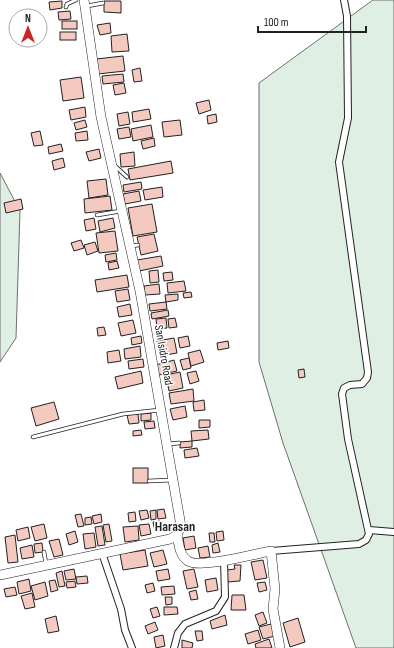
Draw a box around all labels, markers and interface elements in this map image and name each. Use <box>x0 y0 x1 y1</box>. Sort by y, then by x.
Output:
north arrow <box>8 8 48 48</box>
scale bar <box>258 8 366 34</box>
text: N <box>25 12 31 25</box>
text: 100 m <box>264 15 289 30</box>
street label: San Isidro Road <box>151 324 176 386</box>
district label: Harasan <box>155 518 195 535</box>

